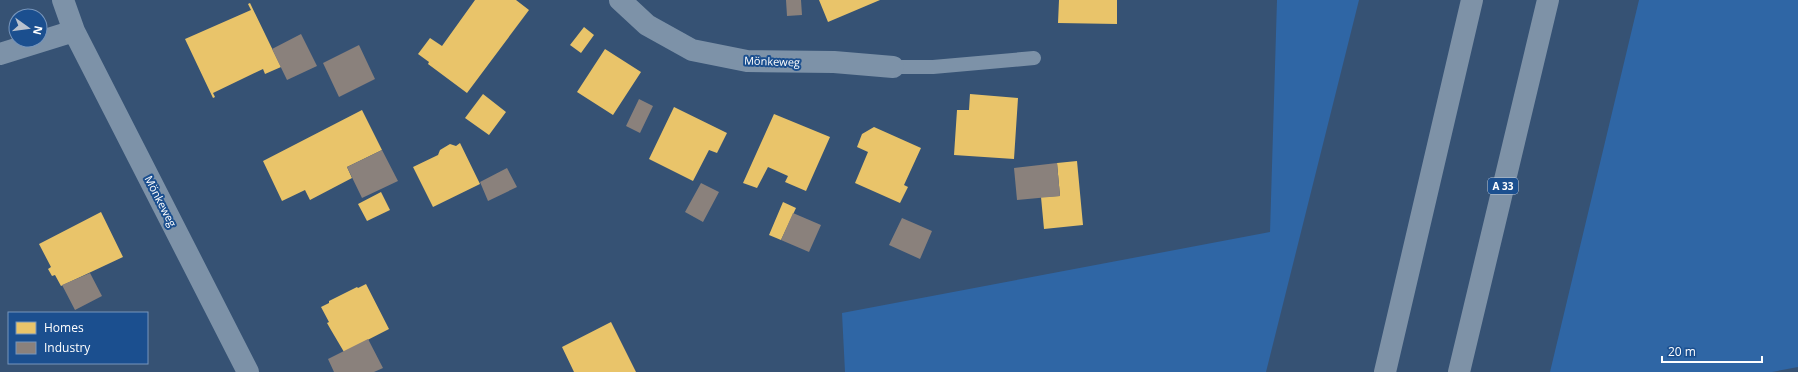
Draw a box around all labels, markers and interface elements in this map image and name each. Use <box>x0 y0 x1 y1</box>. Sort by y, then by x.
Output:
north arrow <box>8 8 48 48</box>
text: N <box>30 24 47 37</box>
street label: Mönkeweg <box>744 53 800 69</box>
street label: Mönkeweg <box>142 173 180 229</box>
road number: A 33 <box>1488 178 1518 194</box>
legend <box>8 312 148 364</box>
text: Homes <box>44 319 84 336</box>
scale bar <box>1662 338 1762 364</box>
text: Industry <box>44 339 91 356</box>
text: 20 m <box>1668 343 1696 360</box>

